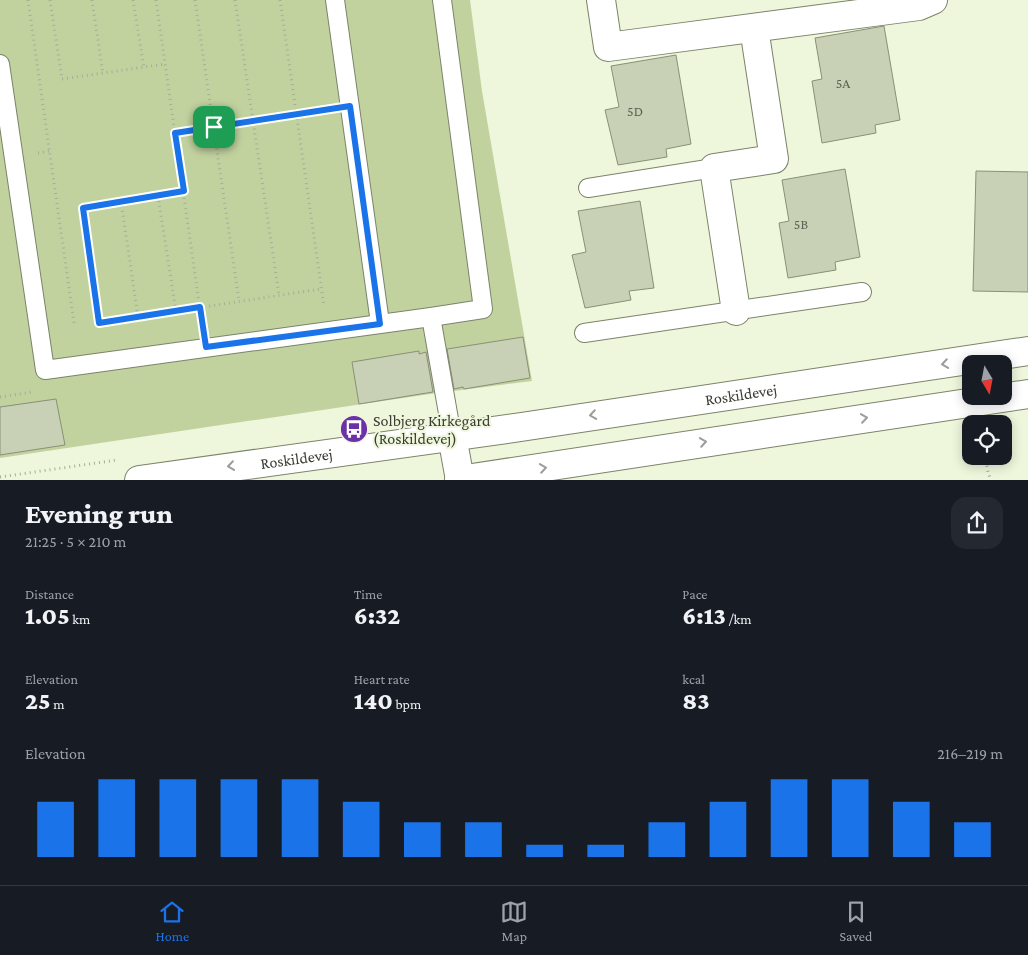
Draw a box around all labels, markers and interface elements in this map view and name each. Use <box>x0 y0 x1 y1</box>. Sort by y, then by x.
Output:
house number: 5A <box>836 75 850 91</box>
house number: 5D <box>627 103 643 119</box>
pin <box>193 106 235 148</box>
icon: arrive <box>200 113 228 141</box>
house number: 5B <box>794 216 808 232</box>
north arrow <box>962 355 1012 405</box>
map controls <box>962 355 1012 465</box>
one-way arrow <box>941 359 950 369</box>
street label: Roskildevej <box>704 381 778 408</box>
one-way arrow <box>589 410 597 420</box>
place label: Solbjerg Kirkegård (Roskildevej) <box>373 412 491 448</box>
bus stop icon: Solbjerg Kirkegård (Roskildevej) <box>339 414 369 444</box>
one-way arrow <box>859 414 868 424</box>
button: locate <box>962 415 1012 465</box>
one-way arrow <box>699 438 707 448</box>
street label: Roskildevej <box>259 445 334 472</box>
one-way arrow <box>226 461 235 471</box>
one-way arrow <box>538 464 547 474</box>
button: share <box>951 497 1003 549</box>
text: Evening run <box>25 498 173 529</box>
text: 21:25 · 5 × 210 m <box>25 533 126 550</box>
text: Distance <box>25 586 74 602</box>
text: Time <box>354 586 382 602</box>
text: Pace <box>682 586 708 602</box>
text: 1.05 <box>25 602 70 629</box>
text: 6:32 <box>354 602 400 629</box>
text: 6:13 <box>682 602 726 629</box>
text: km <box>70 611 90 627</box>
text: /km <box>726 611 751 627</box>
text: Elevation <box>25 671 78 687</box>
text: Heart rate <box>354 671 410 687</box>
text: kcal <box>682 671 705 687</box>
text: 25 <box>25 687 51 714</box>
text: 140 <box>354 687 393 714</box>
text: 83 <box>682 687 710 714</box>
text: m <box>51 696 64 712</box>
text: bpm <box>393 696 421 712</box>
text: Elevation <box>25 745 86 762</box>
text: 216–219 m <box>937 745 1003 762</box>
tab: Home <box>156 898 189 944</box>
tab: Map <box>500 898 528 944</box>
tab: Saved <box>840 898 872 944</box>

